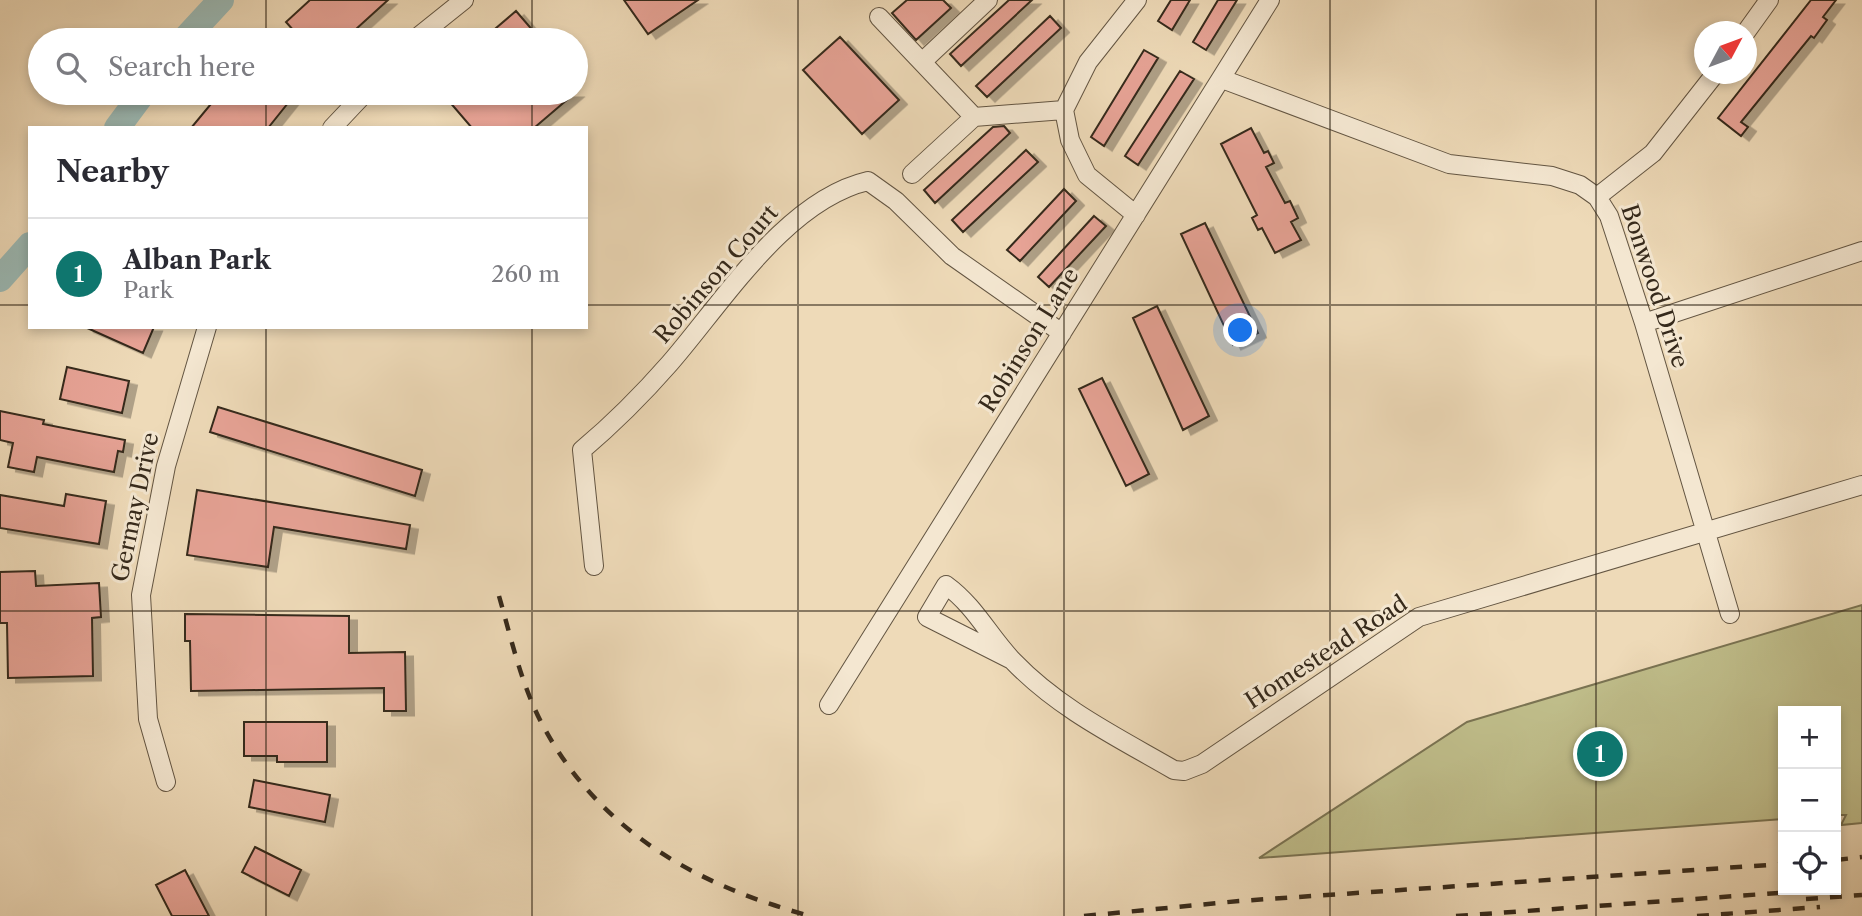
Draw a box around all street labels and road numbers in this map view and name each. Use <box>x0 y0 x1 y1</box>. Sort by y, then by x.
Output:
street label: Robinson Court <box>648 199 784 349</box>
street label: Bonwood Drive <box>1615 201 1695 371</box>
street label: Robinson Lane <box>973 263 1085 417</box>
street label: Germay Drive <box>106 430 164 584</box>
street label: Homestead Road <box>1240 589 1412 715</box>

